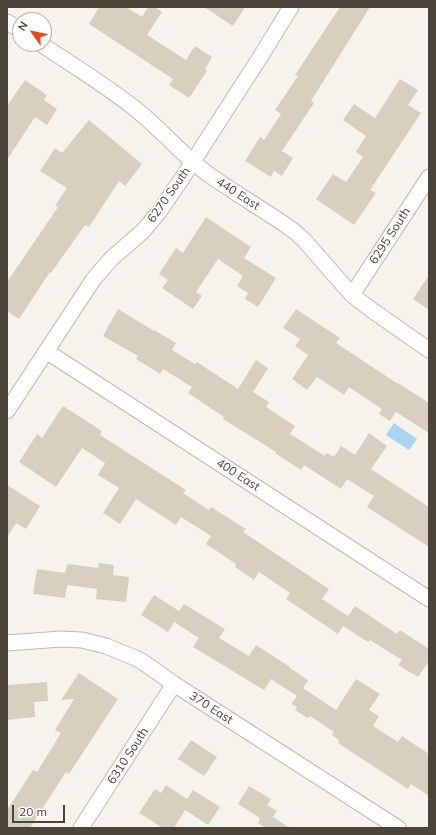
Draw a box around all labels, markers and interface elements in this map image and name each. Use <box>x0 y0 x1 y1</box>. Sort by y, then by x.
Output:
north arrow <box>12 12 52 52</box>
text: N <box>15 19 31 33</box>
street label: 6270 South <box>145 164 193 226</box>
street label: 440 East <box>214 175 262 213</box>
street label: 6295 South <box>366 205 414 267</box>
street label: 400 East <box>214 456 262 494</box>
street label: 370 East <box>187 689 235 727</box>
street label: 6310 South <box>104 725 152 787</box>
scale bar <box>14 797 67 823</box>
text: 20 m <box>19 804 47 819</box>

